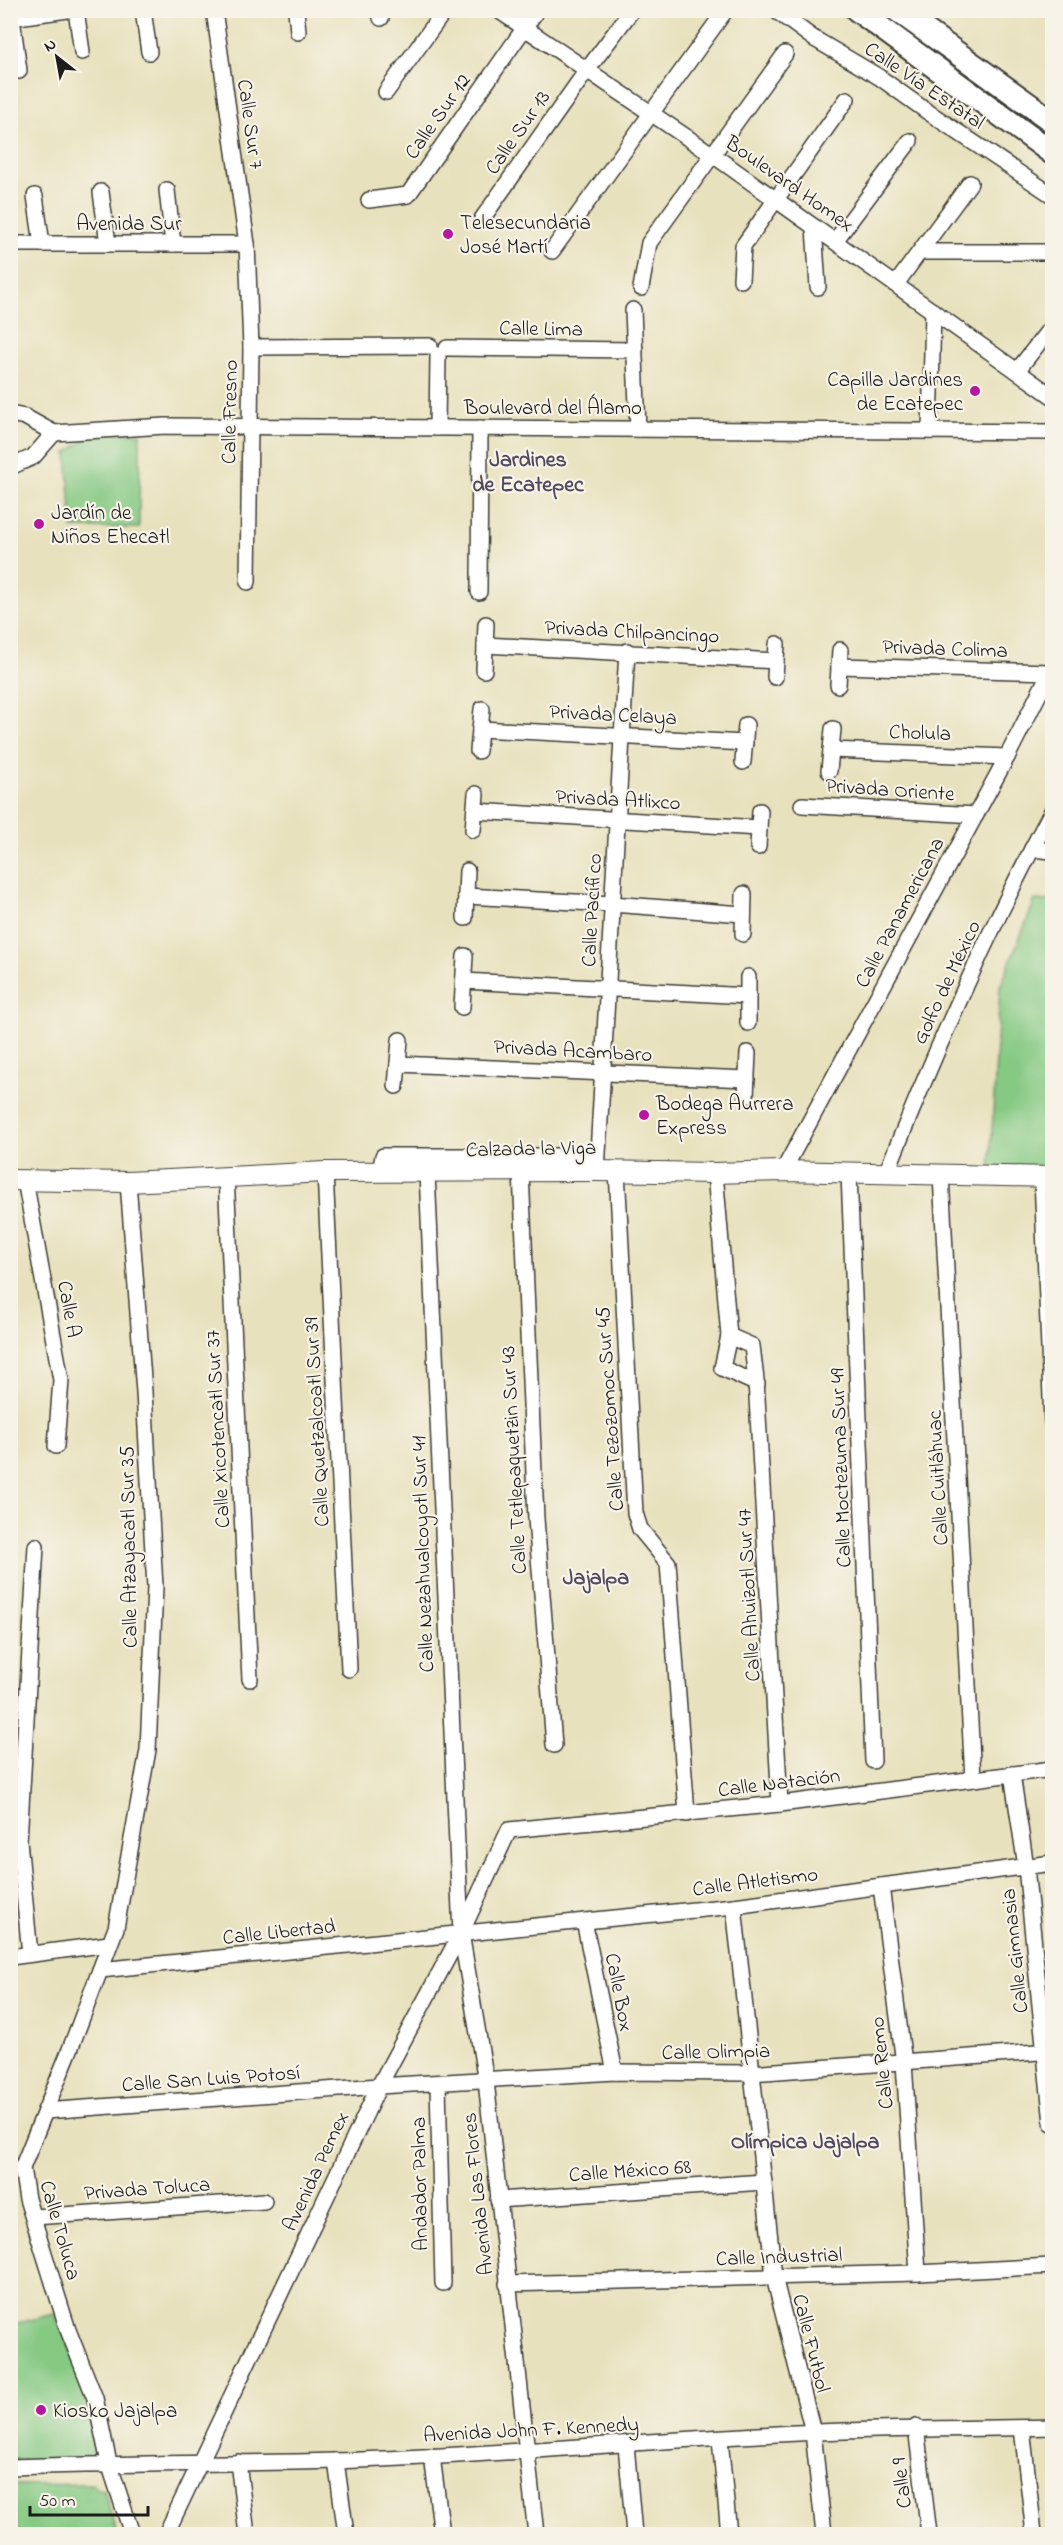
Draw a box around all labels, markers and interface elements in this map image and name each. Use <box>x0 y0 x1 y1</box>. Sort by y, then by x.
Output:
north arrow <box>27 27 87 87</box>
text: N <box>39 33 61 59</box>
street label: Calle Vía Estatal <box>858 35 990 138</box>
street label: Calle Sur 12 <box>398 68 479 166</box>
street label: Calle Sur 7 <box>228 77 270 171</box>
street label: Calle Sur 13 <box>478 85 559 182</box>
street label: Boulevard Homex <box>718 128 859 240</box>
place label: Telesecundaria José Martí <box>460 209 591 263</box>
street label: Avenida Sur <box>76 210 182 240</box>
marker: Telesecundaria José Martí <box>441 227 455 241</box>
street label: Calle Lima <box>499 314 583 346</box>
street label: Calle Fresno <box>215 360 247 464</box>
place label: Capilla Jardines de Ecatepec <box>827 366 964 420</box>
marker: Capilla Jardines de Ecatepec <box>968 384 982 398</box>
street label: Boulevard del Álamo <box>463 393 642 424</box>
district label: Jardines de Ecatepec <box>472 445 585 502</box>
place label: Jardín de Niños Ehecatl <box>51 499 170 553</box>
marker: Jardín de Niños Ehecatl <box>32 517 46 531</box>
street label: Privada Chilpancingo <box>544 613 720 655</box>
street label: Privada Colima <box>882 633 1008 667</box>
street label: Privada Celaya <box>548 698 678 736</box>
street label: Cholula <box>888 718 952 750</box>
street label: Privada Oriente <box>824 772 956 811</box>
street label: Privada Atlixco <box>555 783 681 819</box>
street label: Calle Panamericana <box>848 832 953 994</box>
street label: Calle Pacífico <box>575 852 611 968</box>
street label: Golfo de México <box>906 916 990 1050</box>
street label: Privada Acambaro <box>493 1033 653 1071</box>
place label: Bodega Aurrera Express <box>655 1090 793 1144</box>
marker: Bodega Aurrera Express <box>637 1108 651 1122</box>
street label: Calzada la Viga <box>466 1134 597 1168</box>
street label: Calle A <box>48 1278 88 1340</box>
street label: Calle Tezozomoc Sur 45 <box>589 1306 633 1512</box>
street label: Calle Quetzalcoatl Sur 39 <box>297 1316 338 1527</box>
street label: Calle Xicotencatl Sur 37 <box>199 1329 239 1529</box>
street label: Calle Tetlepaquetzin Sur 43 <box>494 1345 536 1575</box>
street label: Calle Moctezuma Sur 49 <box>823 1367 860 1568</box>
street label: Calle Cuitláhuac <box>920 1409 958 1546</box>
street label: Calle Nezahualcoyotl Sur 41 <box>405 1435 445 1673</box>
street label: Calle Atzayacatl Sur 35 <box>113 1446 149 1648</box>
street label: Calle Ahuizotl Sur 47 <box>730 1507 770 1682</box>
district label: Jajalpa <box>563 1563 629 1595</box>
street label: Calle Natación <box>716 1762 842 1806</box>
street label: Calle Atletismo <box>691 1860 820 1906</box>
street label: Calle Gimnasia <box>995 1887 1037 2015</box>
street label: Calle Libertad <box>221 1912 337 1954</box>
street label: Calle Box <box>596 1951 640 2034</box>
street label: Calle Remo <box>863 2015 903 2111</box>
street label: Calle Olimpia <box>662 2037 771 2069</box>
street label: Calle San Luis Potosí <box>121 2059 302 2101</box>
street label: Avenida Pemex <box>276 2107 358 2237</box>
street label: Avenida Las Flores <box>456 2111 502 2277</box>
street label: Andador Palma <box>405 2117 437 2251</box>
district label: Olímpica Jajalpa <box>731 2127 879 2159</box>
street label: Calle México 68 <box>568 2153 692 2191</box>
street label: Privada Toluca <box>83 2171 211 2209</box>
street label: Calle Toluca <box>31 2177 88 2284</box>
street label: Calle Industrial <box>715 2241 843 2275</box>
street label: Calle Futbol <box>783 2291 837 2396</box>
place label: Kiosko Jajalpa <box>53 2397 177 2427</box>
marker: Kiosko Jajalpa <box>34 2403 48 2417</box>
street label: Avenida John F. Kennedy <box>422 2410 640 2454</box>
street label: Calle 9 <box>885 2455 921 2510</box>
scale bar <box>30 2479 148 2517</box>
text: 50 m <box>39 2489 76 2515</box>

